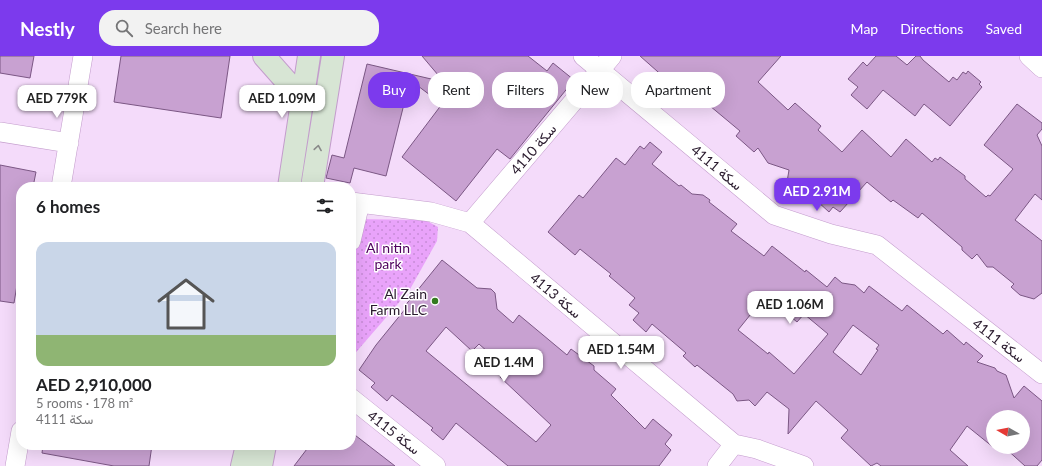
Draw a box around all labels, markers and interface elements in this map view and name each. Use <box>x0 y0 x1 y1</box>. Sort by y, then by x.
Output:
search box <box>99 10 379 46</box>
text: Nestly <box>20 17 75 40</box>
icon: search <box>113 17 135 39</box>
text: Search here <box>145 19 222 37</box>
text: Map <box>851 20 878 37</box>
text: Directions <box>900 20 963 37</box>
text: Saved <box>985 20 1022 37</box>
chip: Buy <box>368 72 420 108</box>
chip: Rent <box>428 72 484 108</box>
chip: Filters <box>492 72 558 108</box>
chip: New <box>566 72 623 108</box>
chip: Apartment <box>631 72 725 108</box>
pin: AED 779K <box>16 85 98 119</box>
pin: AED 1.09M <box>236 85 328 119</box>
text: AED 779K <box>26 90 88 106</box>
text: AED 1.09M <box>248 90 316 106</box>
street label: سكة 4110 <box>506 120 560 178</box>
street label: سكة 4111 <box>688 141 746 193</box>
one-way arrow <box>313 145 322 152</box>
pin: AED 2.91M <box>771 178 863 212</box>
text: AED 2.91M <box>783 183 851 199</box>
icon: filters <box>314 195 336 217</box>
text: 6 homes <box>36 196 100 217</box>
park label: Al nitin park <box>366 239 410 272</box>
icon: home <box>150 268 222 340</box>
street label: سكة 4113 <box>527 269 585 321</box>
place label: Al Zain Farm LLC <box>370 285 428 318</box>
pin: AED 1.06M <box>744 291 836 325</box>
marker: Al Zain Farm LLC <box>430 296 440 306</box>
text: AED 1.06M <box>756 296 824 312</box>
street label: سكة 4111 <box>970 314 1028 366</box>
pin: AED 1.54M <box>575 336 667 370</box>
text: AED 1.54M <box>587 341 655 357</box>
pin: AED 1.4M <box>463 349 545 383</box>
text: AED 1.4M <box>474 354 534 370</box>
text: AED 2,910,000 <box>36 374 152 395</box>
text: 5 rooms · 178 m² <box>36 395 133 411</box>
street label: سكة 4115 <box>365 406 423 458</box>
north arrow <box>986 410 1030 454</box>
map controls <box>986 410 1030 454</box>
text: سكة 4111 <box>36 411 93 427</box>

